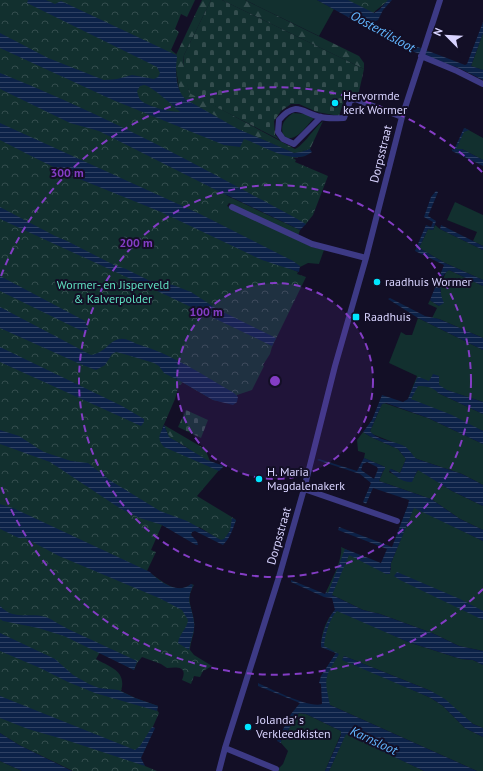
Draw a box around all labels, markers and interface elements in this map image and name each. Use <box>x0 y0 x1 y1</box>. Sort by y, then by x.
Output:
water label: Oostertilsloot <box>348 7 419 57</box>
north arrow <box>427 16 467 56</box>
text: N <box>430 26 446 38</box>
place label: Hervormde kerk Wormer <box>343 88 407 117</box>
marker: Hervormde kerk Wormer <box>330 98 340 108</box>
street label: Dorpsstraat <box>366 123 395 184</box>
text: 300 m <box>50 165 84 180</box>
text: 200 m <box>119 235 153 250</box>
place label: raadhuis Wormer <box>385 274 472 289</box>
park label: Wormer- en Jisperveld & Kalverpolder <box>57 277 169 306</box>
marker: raadhuis Wormer <box>372 277 382 287</box>
text: 100 m <box>189 304 223 319</box>
place label: Raadhuis <box>364 309 411 324</box>
marker: Raadhuis <box>351 312 361 322</box>
centre of rings <box>268 374 282 388</box>
place label: H. Maria Magdalenakerk <box>267 464 345 493</box>
marker: H. Maria Magdalenakerk <box>254 474 264 484</box>
street label: Dorpsstraat <box>263 505 294 566</box>
place label: Jolanda' s Verkleedkisten <box>255 712 331 741</box>
marker: Jolanda' s Verkleedkisten <box>243 722 253 732</box>
water label: Karnsloot <box>347 722 401 759</box>

